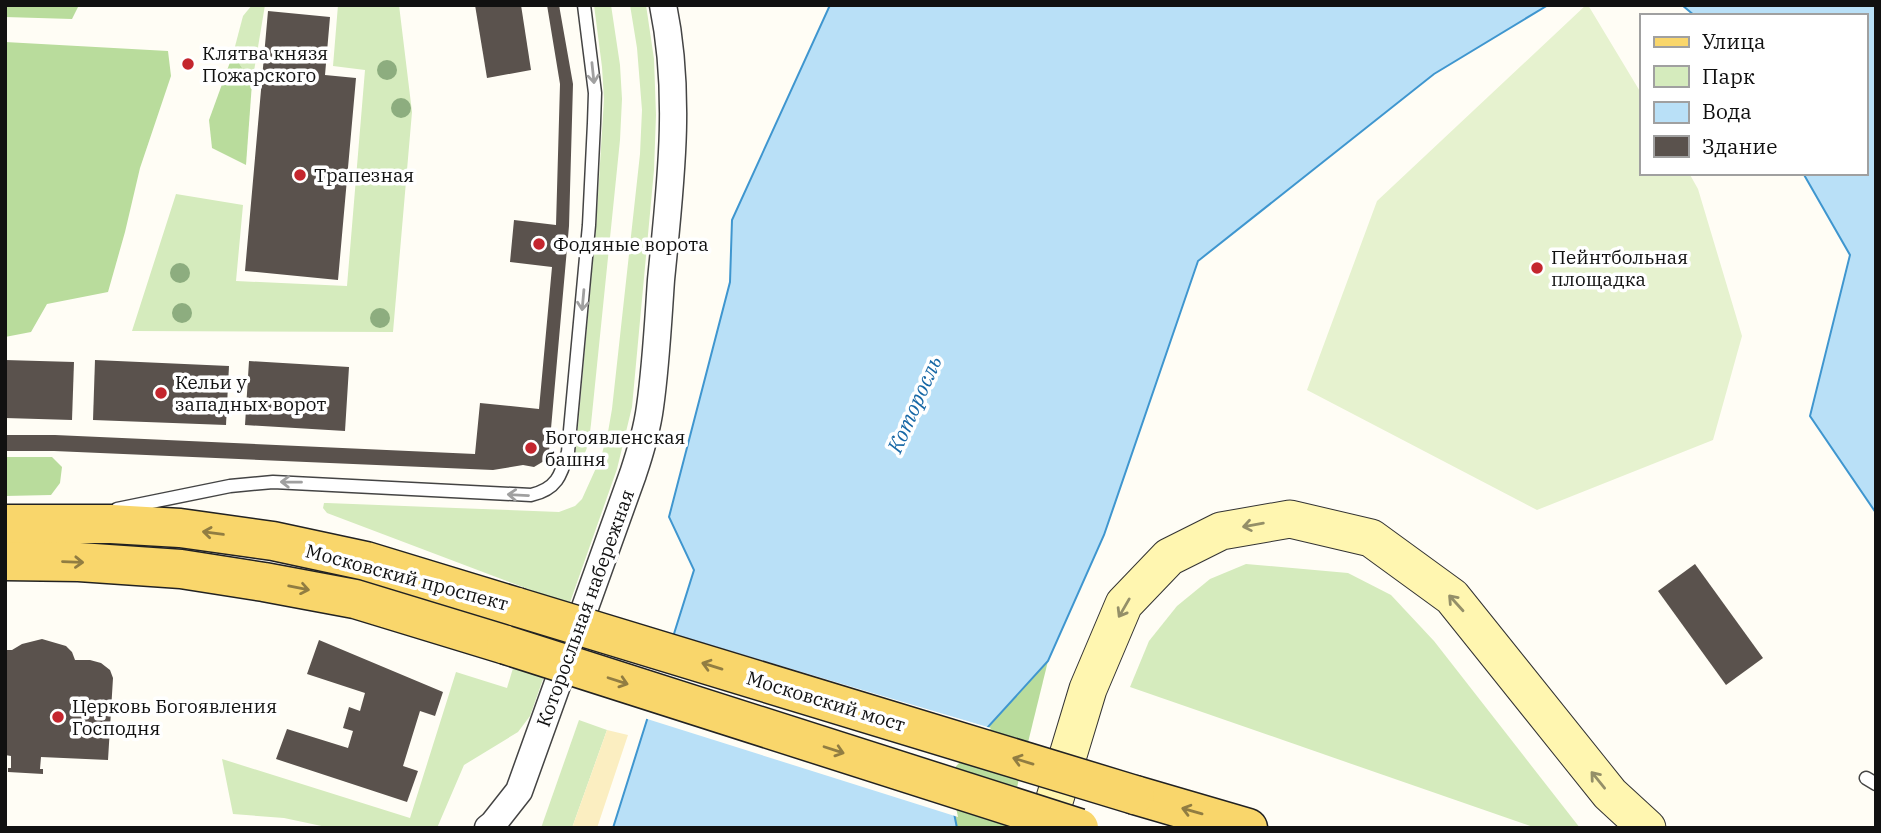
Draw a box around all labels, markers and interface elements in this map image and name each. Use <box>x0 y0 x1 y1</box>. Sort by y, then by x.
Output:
legend <box>1640 14 1867 175</box>
text: Улица <box>1702 27 1766 55</box>
place label: Клятва князя Пожарского <box>202 41 328 87</box>
marker: Клятва князя Пожарского <box>180 56 196 72</box>
one-way arrow <box>587 61 600 84</box>
text: Парк <box>1702 62 1755 90</box>
text: Вода <box>1702 97 1752 125</box>
text: Здание <box>1702 132 1777 160</box>
place label: Трапезная <box>314 163 414 187</box>
marker: Трапезная <box>292 167 308 183</box>
place label: Фодяные ворота <box>553 232 709 256</box>
marker: Фодяные ворота <box>531 236 547 252</box>
place label: Пейнтбольная площадка <box>1551 245 1688 291</box>
marker: Пейнтбольная площадка <box>1529 260 1545 276</box>
one-way arrow <box>576 288 589 311</box>
water label: Которосль <box>880 351 948 458</box>
place label: Кельи у западных ворот <box>175 370 326 416</box>
marker: Кельи у западных ворот <box>153 385 169 401</box>
place label: Богоявленская башня <box>545 425 686 471</box>
marker: Богоявленская башня <box>523 440 539 456</box>
one-way arrow <box>280 475 303 489</box>
street label: Которосльная набережная <box>531 486 639 730</box>
one-way arrow <box>507 488 530 501</box>
one-way arrow <box>1242 519 1265 532</box>
one-way arrow <box>202 526 225 539</box>
street label: Московский проспект <box>303 538 511 616</box>
one-way arrow <box>62 555 85 569</box>
one-way arrow <box>287 582 310 596</box>
one-way arrow <box>1448 594 1464 612</box>
one-way arrow <box>1117 597 1131 617</box>
one-way arrow <box>701 658 723 671</box>
street label: Московский мост <box>744 665 908 737</box>
one-way arrow <box>606 676 628 688</box>
place label: Церковь Богоявления Господня <box>72 694 277 740</box>
marker: Церковь Богоявления Господня <box>50 709 66 725</box>
one-way arrow <box>823 745 845 757</box>
one-way arrow <box>1012 753 1034 766</box>
one-way arrow <box>1591 771 1606 790</box>
one-way arrow <box>1181 804 1203 817</box>

